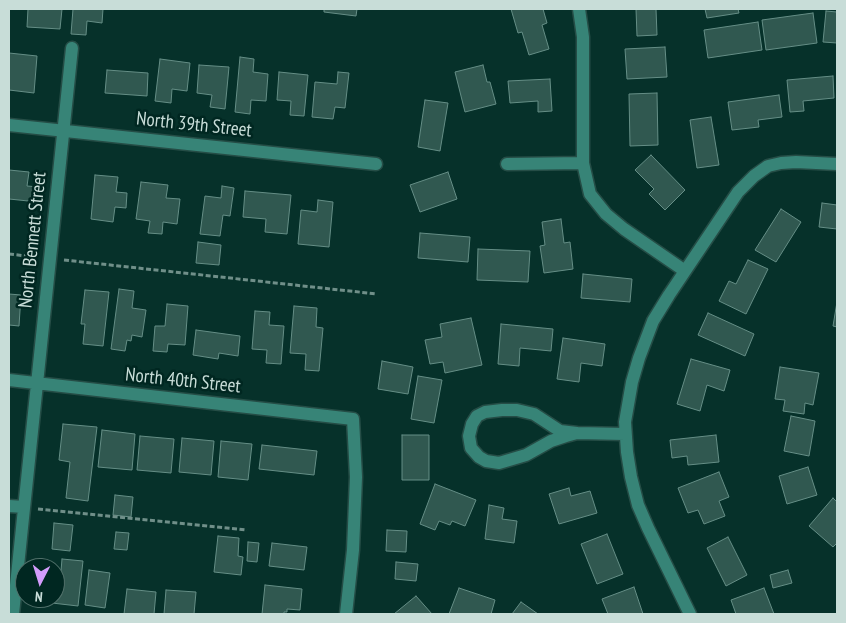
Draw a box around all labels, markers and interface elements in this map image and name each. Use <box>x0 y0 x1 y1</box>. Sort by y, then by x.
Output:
street label: North 39th Street <box>135 108 253 142</box>
street label: North Bennett Street <box>15 171 51 309</box>
street label: North 40th Street <box>124 364 242 398</box>
north arrow <box>15 558 65 608</box>
text: N <box>34 588 43 606</box>

